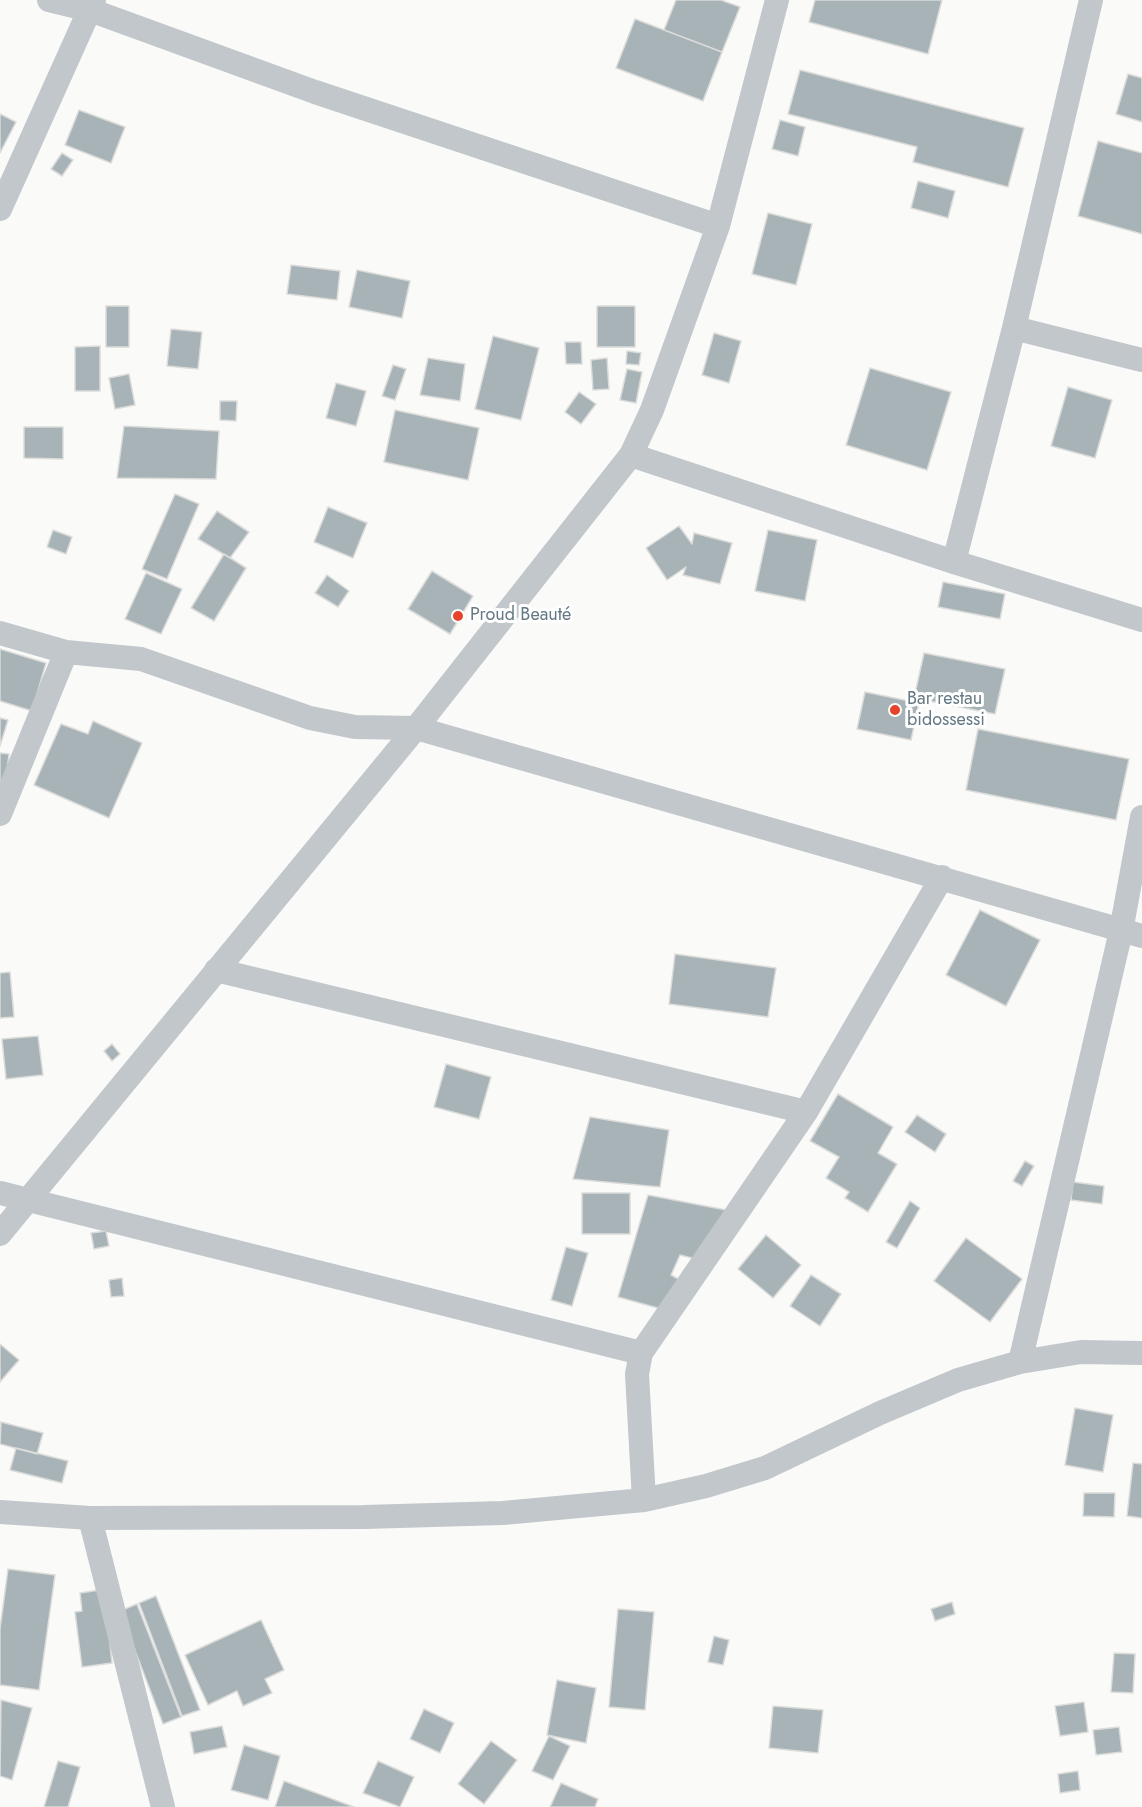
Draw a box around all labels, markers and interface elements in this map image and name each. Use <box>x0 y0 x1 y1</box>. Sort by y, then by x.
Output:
place label: Proud Beauté <box>470 605 571 627</box>
marker: Proud Beauté <box>451 609 465 623</box>
place label: Bar restau bidossessi <box>907 689 985 732</box>
marker: Bar restau bidossessi <box>888 703 902 717</box>

